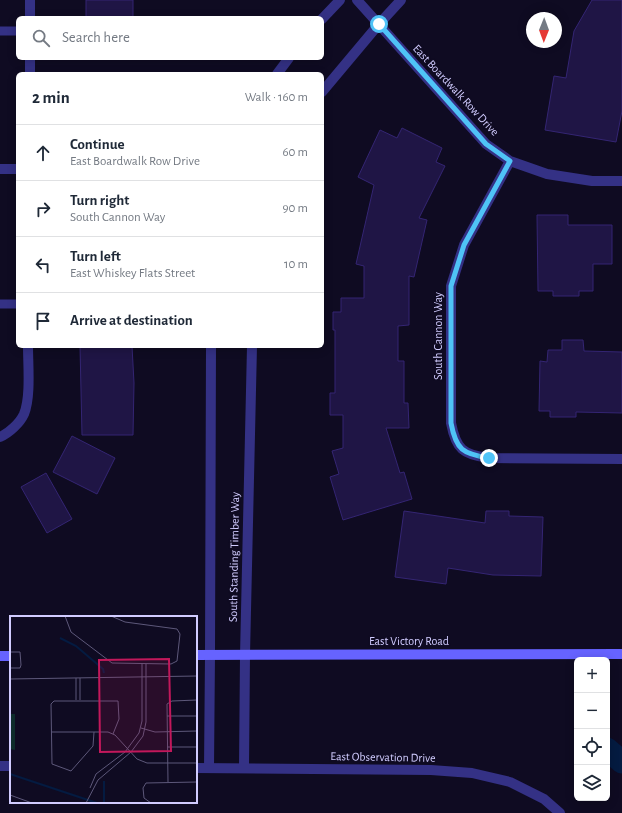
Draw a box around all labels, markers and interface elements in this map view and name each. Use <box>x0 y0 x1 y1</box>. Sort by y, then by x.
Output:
north arrow <box>526 12 562 48</box>
route start <box>370 15 388 33</box>
search box <box>16 16 324 60</box>
icon: search <box>30 27 52 49</box>
text: Search here <box>62 30 130 45</box>
street label: East Boardwalk Row Drive <box>411 42 501 138</box>
text: 2 min <box>32 89 70 106</box>
text: Walk · 160 m <box>245 91 308 104</box>
text: Continue <box>70 137 125 152</box>
icon: ahead <box>32 142 54 164</box>
text: 60 m <box>282 146 308 159</box>
text: East Boardwalk Row Drive <box>70 155 200 168</box>
text: Turn right <box>70 193 129 208</box>
icon: right <box>32 198 54 220</box>
text: 90 m <box>282 202 308 215</box>
text: South Cannon Way <box>70 211 165 224</box>
text: Turn left <box>70 249 121 264</box>
icon: left <box>32 254 54 276</box>
text: 10 m <box>284 258 308 271</box>
text: East Whiskey Flats Street <box>70 267 195 280</box>
street label: South Cannon Way <box>432 292 445 380</box>
icon: arrive <box>32 310 54 332</box>
text: Arrive at destination <box>70 313 193 328</box>
route end <box>480 449 498 467</box>
street label: South Standing Timber Way <box>227 492 242 622</box>
inset map <box>10 616 197 803</box>
street label: East Victory Road <box>369 635 449 648</box>
map controls <box>574 657 610 801</box>
button: + <box>574 657 610 693</box>
button: − <box>574 693 610 729</box>
button: locate <box>574 729 610 765</box>
street label: East Observation Drive <box>330 750 436 764</box>
button: layers <box>574 765 610 801</box>

